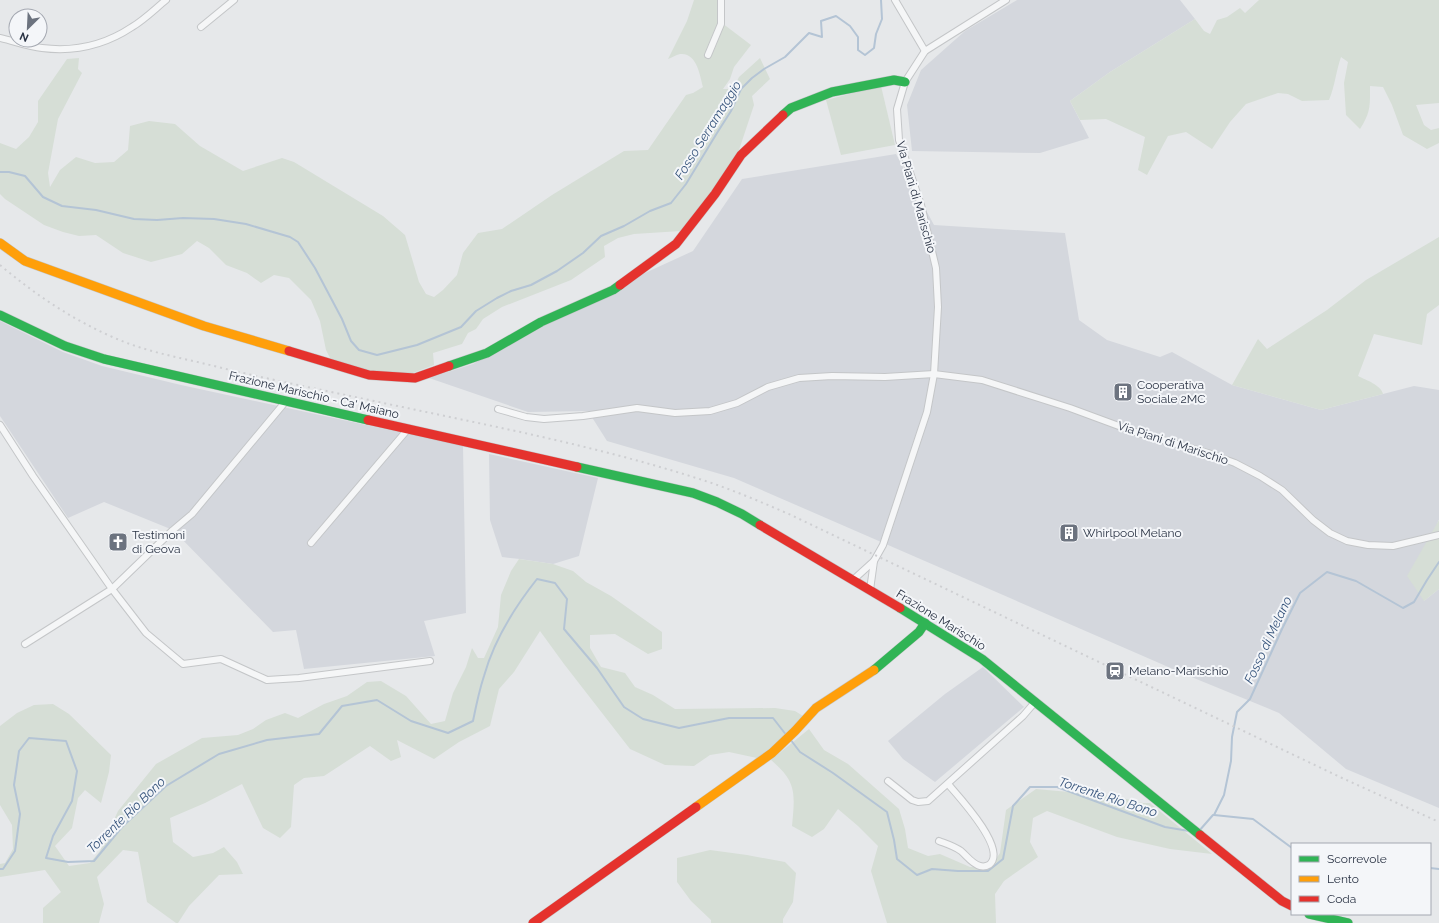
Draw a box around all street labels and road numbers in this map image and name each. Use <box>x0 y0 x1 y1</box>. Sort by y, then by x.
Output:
street label: Via Piani di Marischio <box>893 139 939 255</box>
street label: Frazione Marischio - Ca' Maiano <box>227 369 401 421</box>
street label: Via Piani di Marischio <box>1116 418 1230 468</box>
street label: Frazione Marischio <box>894 587 988 653</box>

